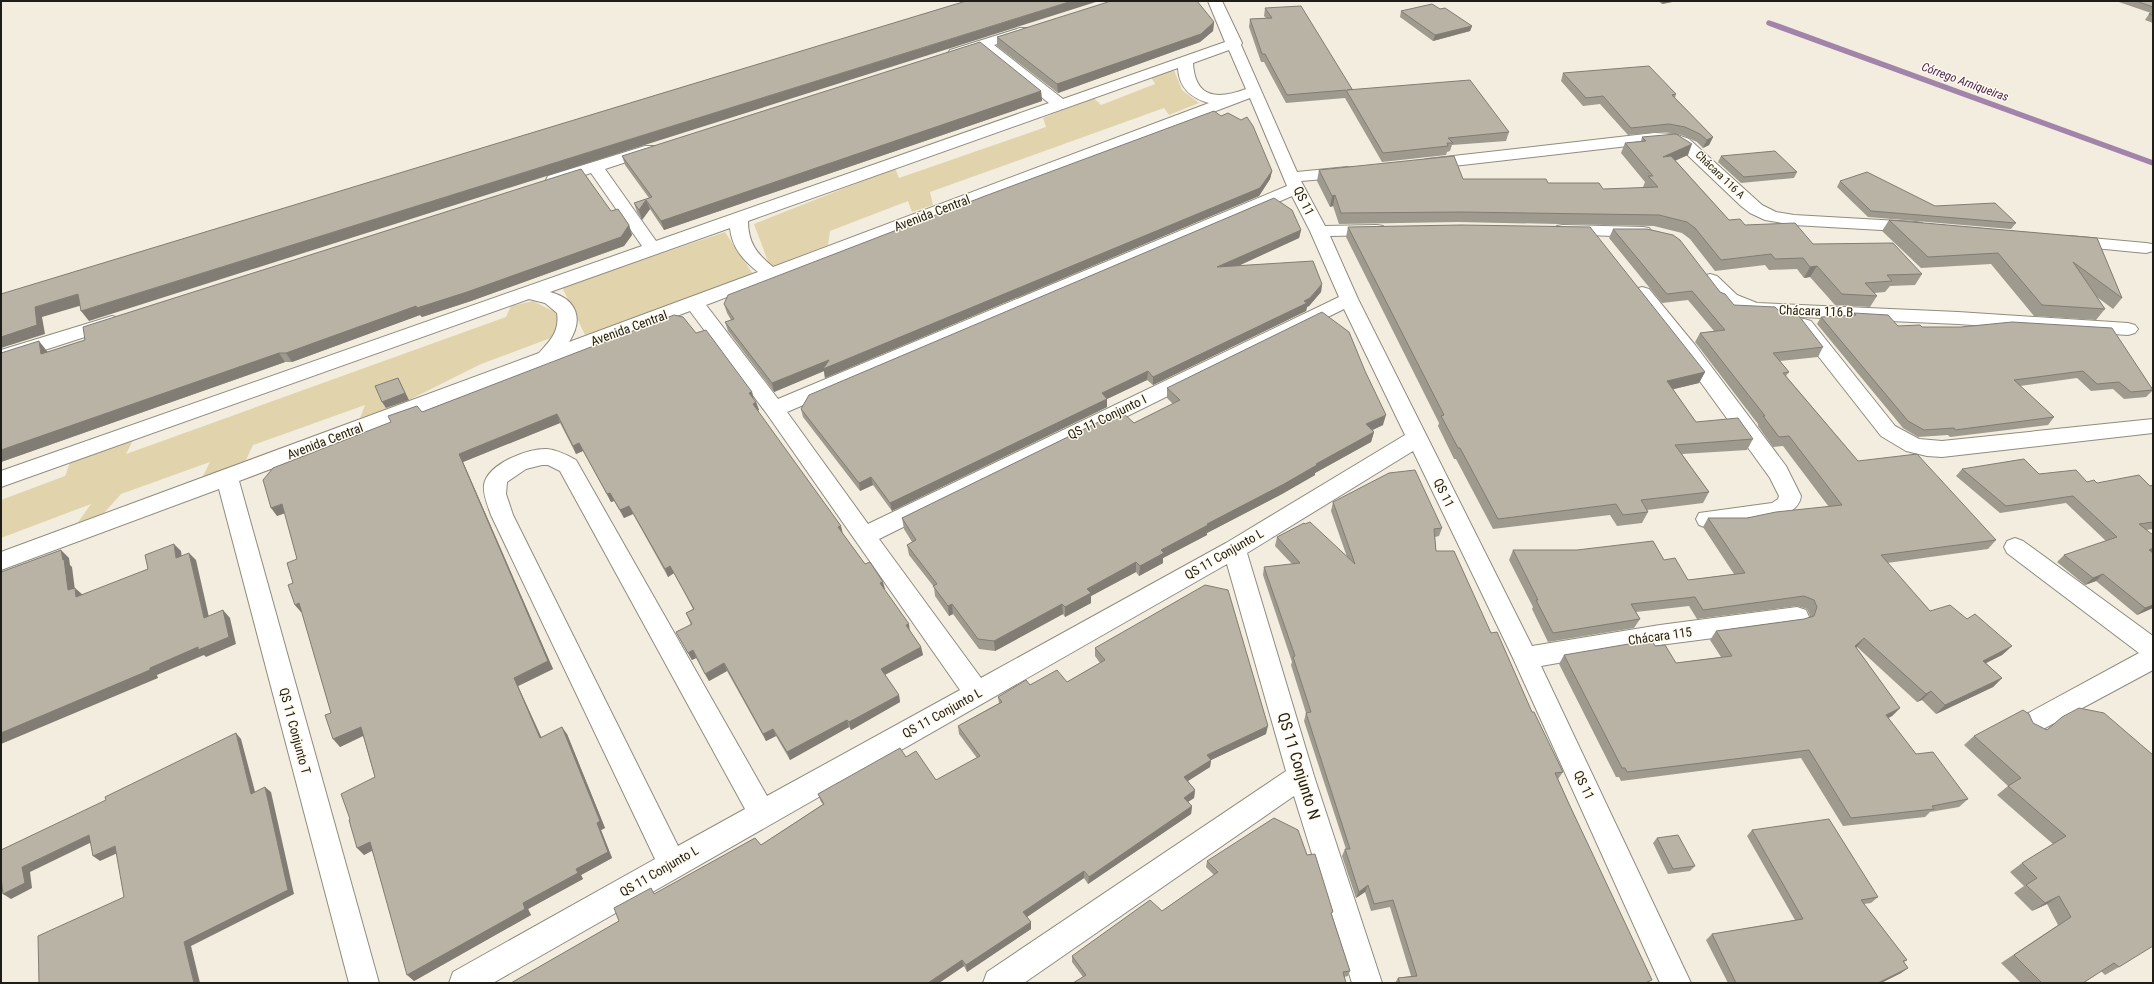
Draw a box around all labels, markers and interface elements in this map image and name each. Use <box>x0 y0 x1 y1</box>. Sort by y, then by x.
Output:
water label: Córrego Arniqueiras <box>1920 60 2010 104</box>
street label: Chácara 116 A <box>1693 148 1748 202</box>
street label: QS 11 <box>1291 184 1317 218</box>
street label: Avenida Central <box>892 192 972 234</box>
street label: Chácara 116 B <box>1779 302 1853 320</box>
street label: Avenida Central <box>589 307 669 349</box>
street label: QS 11 Conjunto I <box>1065 392 1149 442</box>
street label: Avenida Central <box>285 420 365 462</box>
street label: QS 11 <box>1431 476 1457 510</box>
street label: QS 11 Conjunto L <box>1182 525 1266 583</box>
street label: Chácara 115 <box>1627 624 1693 648</box>
street label: QS 11 Conjunto L <box>900 685 984 741</box>
street label: QS 11 Conjunto T <box>276 686 314 776</box>
street label: QS 11 Conjunto N <box>1274 710 1324 822</box>
street label: QS 11 <box>1571 768 1597 802</box>
street label: QS 11 Conjunto L <box>617 842 701 900</box>

